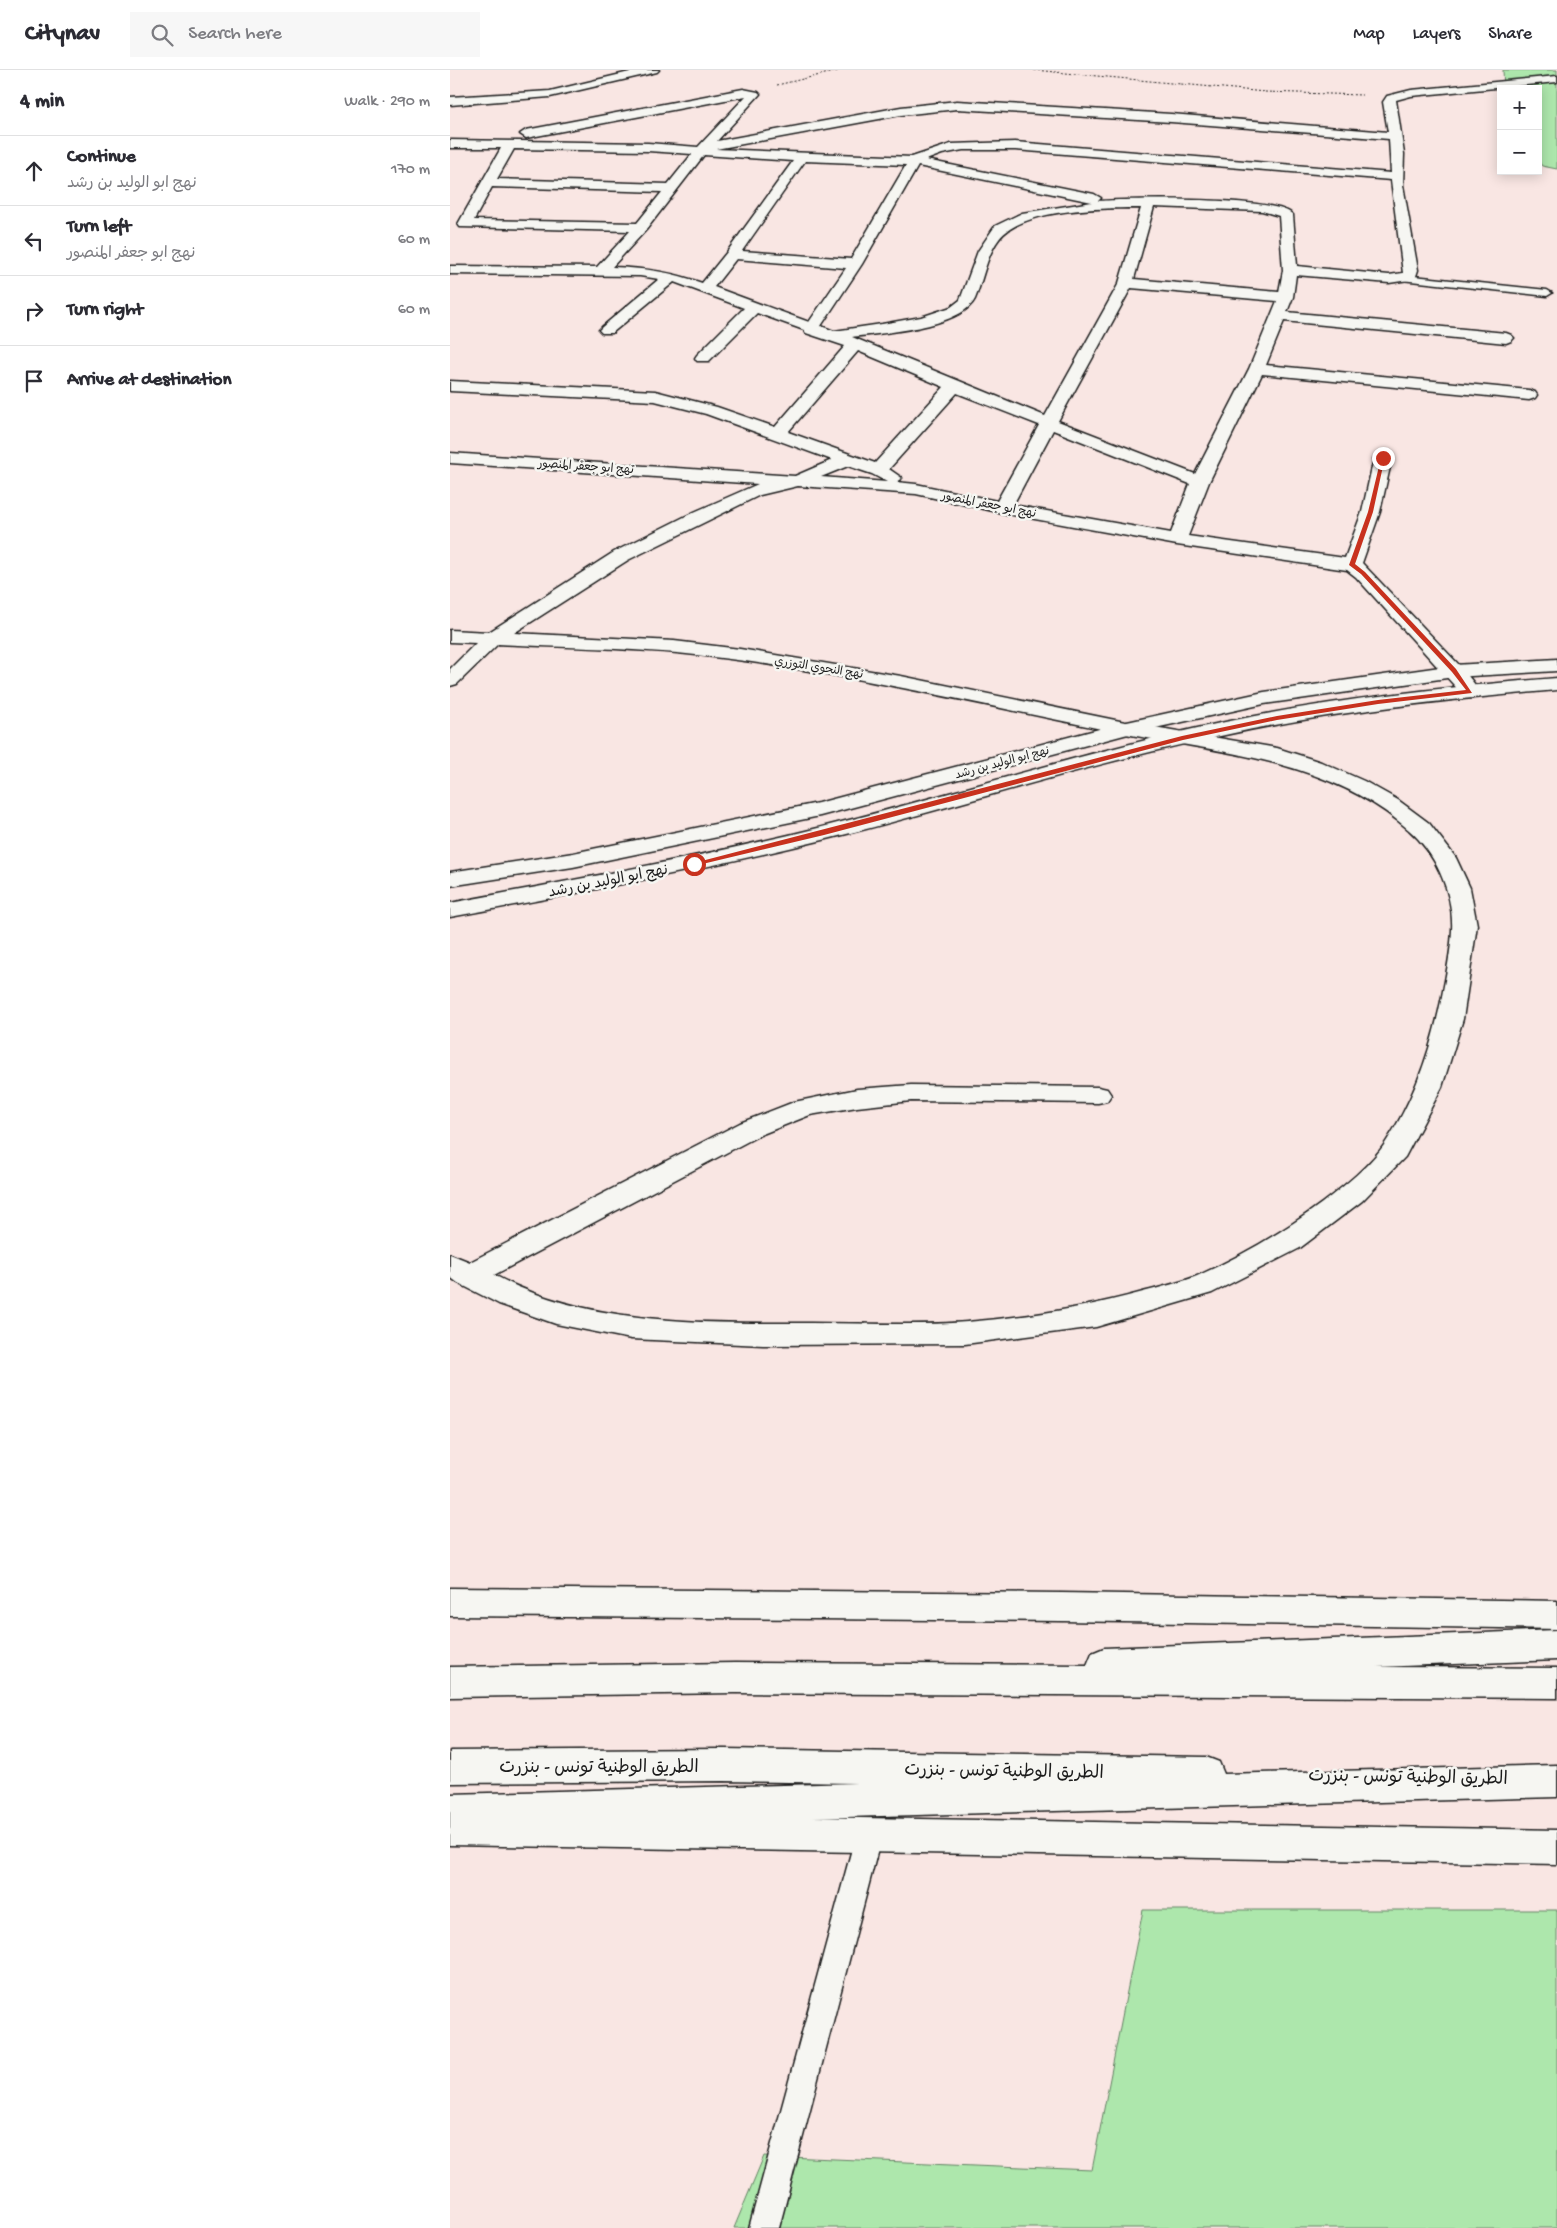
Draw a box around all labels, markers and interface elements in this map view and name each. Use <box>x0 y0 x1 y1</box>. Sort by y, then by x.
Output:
search box <box>130 12 480 57</box>
text: Citynav <box>25 20 100 49</box>
icon: search <box>148 21 176 49</box>
text: Search here <box>188 23 282 46</box>
text: Map <box>1353 24 1385 45</box>
text: Layers <box>1413 24 1460 45</box>
text: Share <box>1488 24 1532 45</box>
map controls <box>1497 85 1542 175</box>
button: + <box>1497 85 1542 130</box>
text: 4 min <box>20 90 64 115</box>
text: Walk · 290 m <box>344 93 430 112</box>
button: − <box>1497 130 1542 175</box>
text: Continue <box>67 146 136 169</box>
icon: ahead <box>20 157 48 185</box>
text: 170 m <box>391 161 430 180</box>
text: نهج ابو الوليد بن رشد <box>67 175 197 194</box>
text: Turn left <box>67 216 131 239</box>
icon: left <box>20 227 48 255</box>
text: 60 m <box>398 231 430 250</box>
text: نهج ابو جعفر المنصور <box>67 245 195 264</box>
icon: right <box>20 297 48 325</box>
text: Turn right <box>67 299 143 322</box>
text: 60 m <box>398 301 430 320</box>
icon: arrive <box>20 367 48 395</box>
text: Arrive at destination <box>67 369 231 392</box>
route end <box>1372 447 1395 470</box>
street label: نهج ابو جعفر المنصور <box>536 458 634 478</box>
street label: نهج ابو جعفر المنصور <box>939 490 1037 522</box>
street label: نهج النحوي التوزري <box>773 655 864 683</box>
street label: نهج ابو الوليد بن رشد <box>954 745 1051 783</box>
route start <box>683 853 706 876</box>
street label: نهج ابو الوليد بن رشد <box>547 862 670 902</box>
street label: الطريق الوطنية تونس - بنزرت <box>499 1758 699 1779</box>
street label: الطريق الوطنية تونس - بنزرت <box>904 1760 1104 1785</box>
street label: الطريق الوطنية تونس - بنزرت <box>1308 1766 1508 1791</box>

